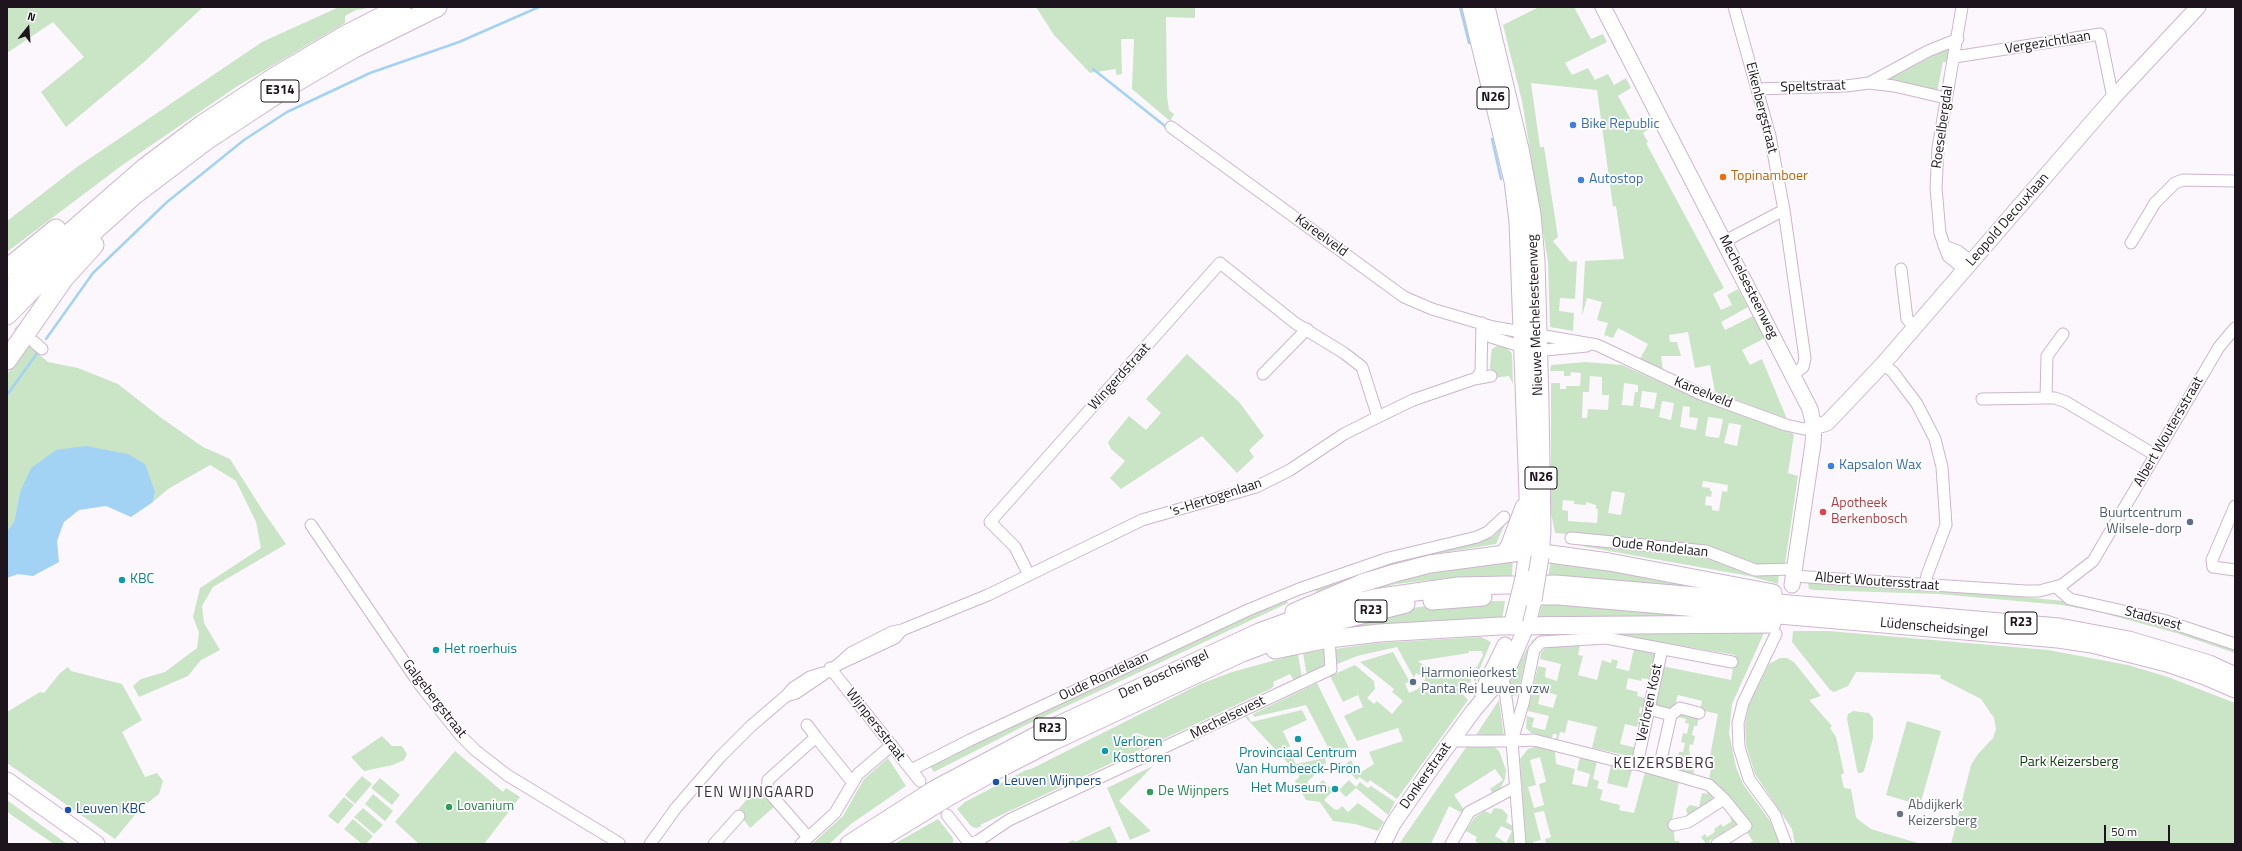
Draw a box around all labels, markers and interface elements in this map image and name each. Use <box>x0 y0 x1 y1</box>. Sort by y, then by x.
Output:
north arrow <box>8 8 48 48</box>
text: N <box>26 8 37 25</box>
street label: Vergezichtlaan <box>2004 28 2092 58</box>
street label: Eikenbergstraat <box>1742 61 1780 155</box>
street label: Speltstraat <box>1780 77 1846 97</box>
road number: E314 <box>261 80 299 102</box>
street label: Roeselbergdal <box>1929 84 1957 170</box>
road number: N26 <box>1477 87 1509 109</box>
place label: Bike Republic <box>1581 117 1660 133</box>
marker: Bike Republic <box>1568 120 1578 130</box>
place label: Topinamboer <box>1731 169 1808 185</box>
street label: Leopold Decouxlaan <box>1963 170 2053 270</box>
place label: Autostop <box>1589 172 1643 188</box>
marker: Topinamboer <box>1718 172 1728 182</box>
marker: Autostop <box>1576 175 1586 185</box>
street label: Kareelveld <box>1291 211 1351 261</box>
street label: Mechelsesteenweg <box>1715 232 1781 342</box>
street label: Nieuwe Mechelsesteenweg <box>1525 234 1547 396</box>
street label: Wingerdstraat <box>1085 340 1155 414</box>
street label: Kareelveld <box>1671 374 1735 412</box>
street label: Albert Woutersstraat <box>2131 374 2207 490</box>
place label: Kapsalon Wax <box>1839 458 1922 474</box>
marker: Kapsalon Wax <box>1826 461 1836 471</box>
road number: N26 <box>1525 467 1557 489</box>
street label: 's-Hertogenlaan <box>1168 475 1264 521</box>
place label: Apotheek Berkenbosch <box>1831 496 1908 528</box>
place label: Buurtcentrum Wilsele-dorp <box>2099 506 2182 538</box>
marker: Apotheek Berkenbosch <box>1818 507 1828 517</box>
marker: Buurtcentrum Wilsele-dorp <box>2185 517 2195 527</box>
street label: Oude Rondelaan <box>1611 535 1709 561</box>
street label: Albert Woutersstraat <box>1814 569 1940 595</box>
place label: KBC <box>130 572 154 588</box>
marker: KBC <box>117 575 127 585</box>
road number: R23 <box>1355 600 1387 622</box>
street label: Stadsvest <box>2123 603 2183 635</box>
road number: R23 <box>2005 612 2037 634</box>
street label: Lüdenscheidsingel <box>1879 615 1989 641</box>
place label: Het roerhuis <box>444 642 517 658</box>
marker: Het roerhuis <box>431 645 441 655</box>
street label: Den Boschsingel <box>1116 647 1212 703</box>
street label: Oude Rondelaan <box>1057 649 1151 705</box>
street label: Galgebergstraat <box>398 657 470 741</box>
street label: Verloren Kost <box>1634 663 1666 743</box>
place label: Harmonieorkest Panta Rei Leuven vzw <box>1421 666 1550 698</box>
marker: Harmonieorkest Panta Rei Leuven vzw <box>1408 677 1418 687</box>
street label: Wijnpersstraat <box>842 686 908 764</box>
street label: Mechelsevest <box>1188 693 1268 743</box>
road number: R23 <box>1034 718 1066 740</box>
marker: Provinciaal Centrum Van Humbeeck-Piron <box>1293 734 1303 744</box>
place label: Verloren Kosttoren <box>1113 735 1171 768</box>
street label: Donkerstraat <box>1397 739 1455 813</box>
marker: Verloren Kosttoren <box>1100 746 1110 756</box>
place label: Provinciaal Centrum Van Humbeeck-Piron <box>1236 746 1360 778</box>
district label: KEIZERSBERG <box>1613 755 1715 773</box>
park label: Park Keizersberg <box>2020 755 2118 771</box>
place label: Leuven Wijnpers <box>1004 774 1101 790</box>
marker: Leuven Wijnpers <box>991 777 1001 787</box>
place label: Het Museum <box>1251 781 1327 797</box>
district label: TEN WIJNGAARD <box>695 784 815 802</box>
place label: De Wijnpers <box>1158 784 1229 800</box>
marker: Het Museum <box>1330 784 1340 794</box>
marker: De Wijnpers <box>1145 787 1155 797</box>
place label: Abdijkerk Keizersberg <box>1908 798 1977 830</box>
place label: Lovanium <box>457 799 514 815</box>
place label: Leuven KBC <box>76 802 146 818</box>
marker: Lovanium <box>444 802 454 812</box>
marker: Leuven KBC <box>63 805 73 815</box>
marker: Abdijkerk Keizersberg <box>1895 809 1905 819</box>
scale bar <box>2106 817 2172 843</box>
text: 50 m <box>2111 822 2137 841</box>

